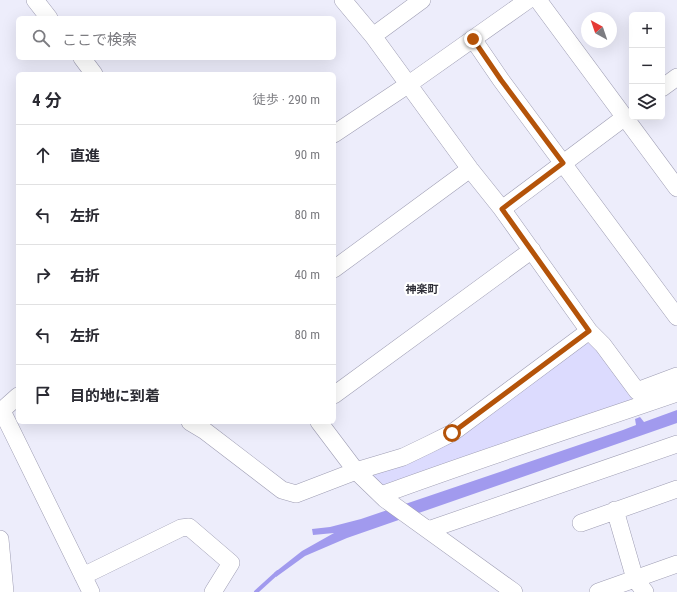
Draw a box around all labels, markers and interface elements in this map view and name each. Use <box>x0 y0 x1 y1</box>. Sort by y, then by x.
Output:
north arrow <box>581 12 617 48</box>
map controls <box>629 12 665 120</box>
button: + <box>629 12 665 48</box>
search box <box>16 16 336 60</box>
icon: search <box>30 27 52 49</box>
route end <box>464 30 482 48</box>
text: ここで検索 <box>62 31 137 49</box>
button: − <box>629 48 665 84</box>
button: layers <box>629 84 665 120</box>
text: 4 分 <box>32 90 62 110</box>
text: 徒歩 · 290 m <box>253 92 320 107</box>
icon: ahead <box>32 144 54 166</box>
text: 直進 <box>70 147 100 165</box>
text: 90 m <box>294 147 320 162</box>
icon: left <box>32 204 54 226</box>
text: 左折 <box>70 207 100 225</box>
text: 80 m <box>294 207 320 222</box>
icon: right <box>32 264 54 286</box>
text: 右折 <box>70 267 100 285</box>
text: 40 m <box>294 267 320 282</box>
district label: 神楽町 <box>406 283 439 296</box>
icon: left <box>32 324 54 346</box>
text: 左折 <box>70 327 100 345</box>
text: 80 m <box>294 327 320 342</box>
icon: arrive <box>32 384 54 406</box>
text: 目的地に到着 <box>70 387 160 405</box>
route start <box>443 424 461 442</box>

